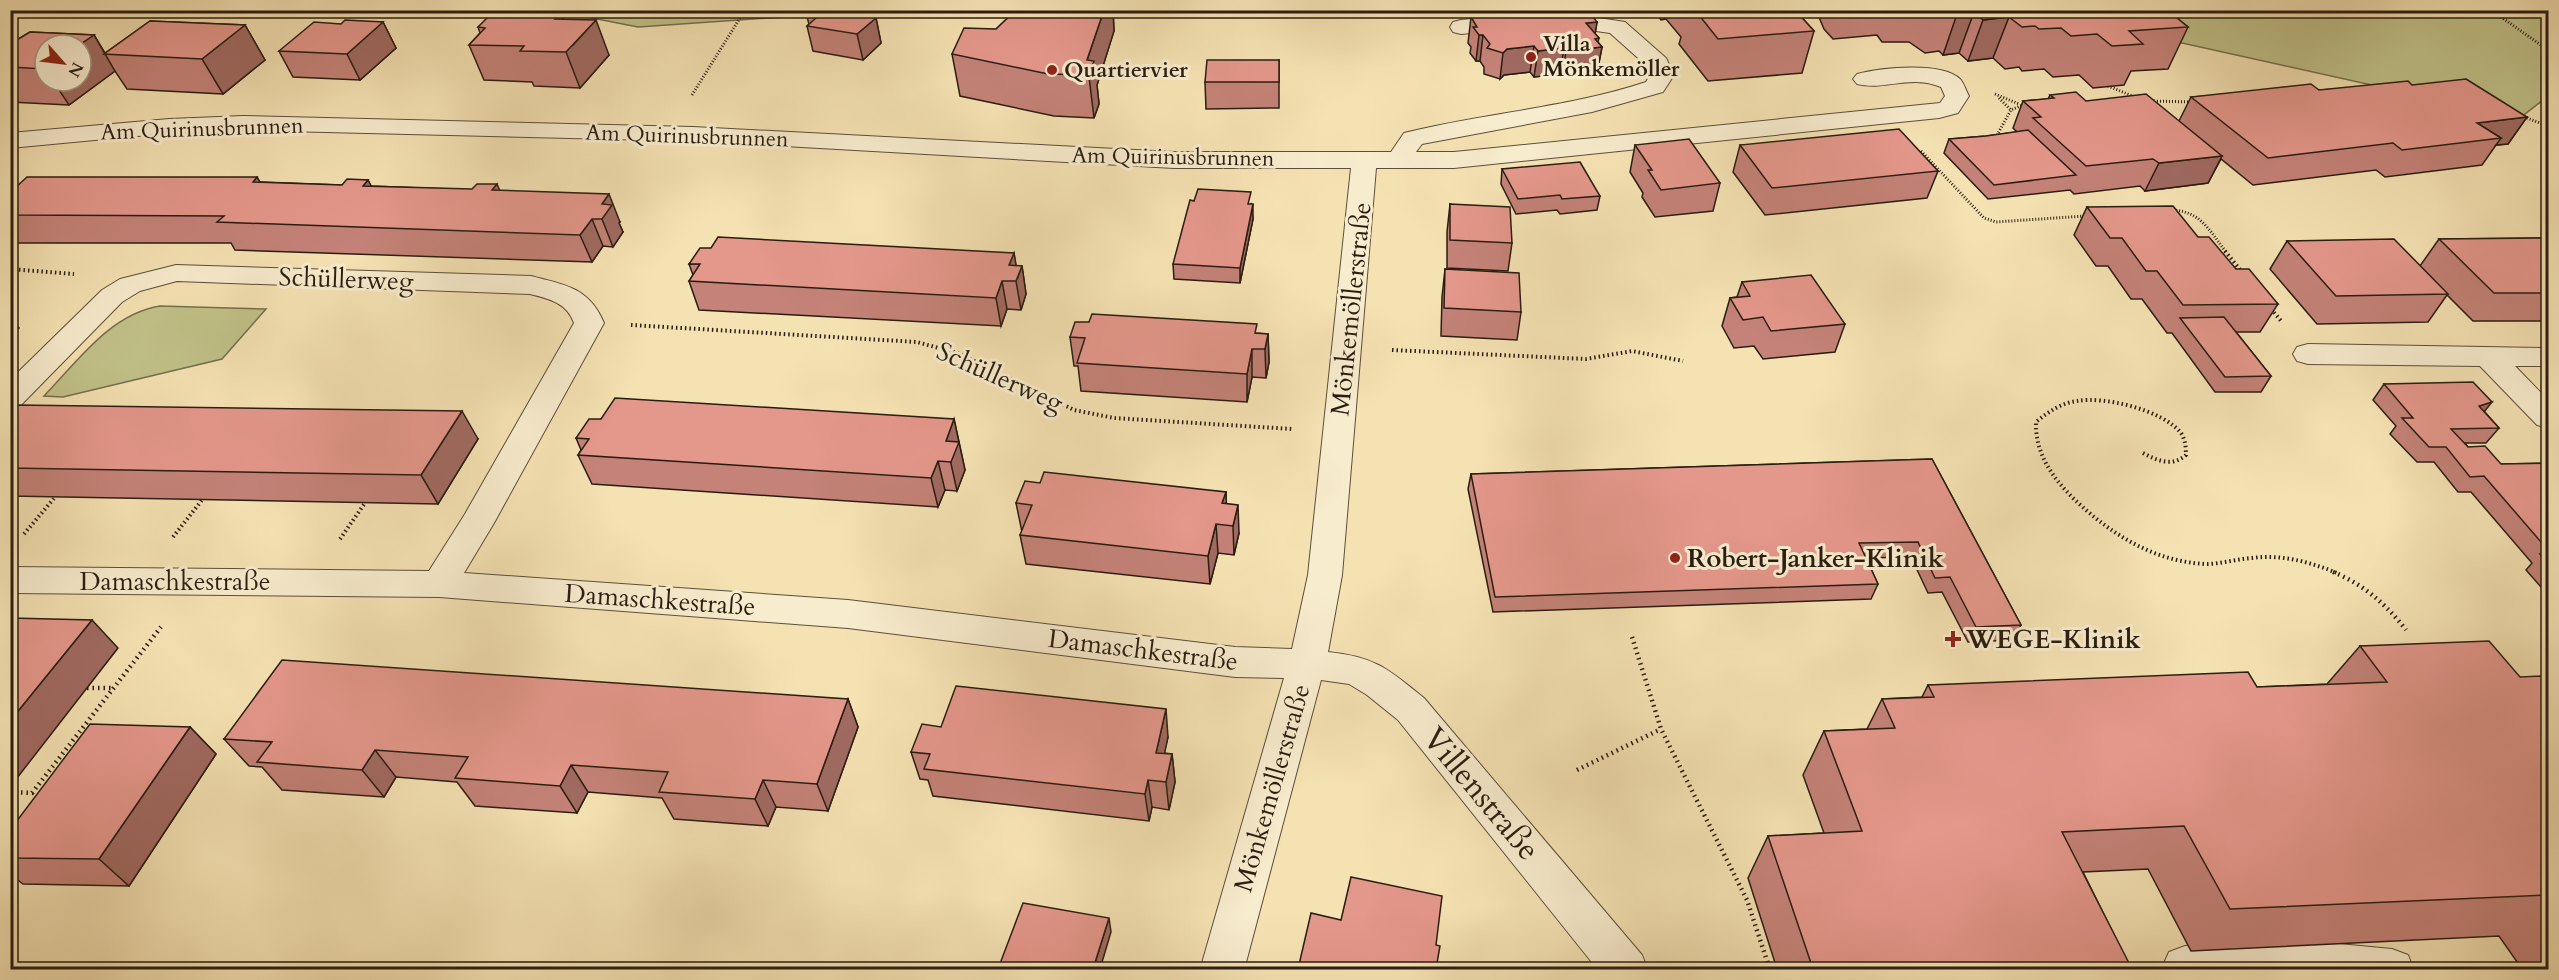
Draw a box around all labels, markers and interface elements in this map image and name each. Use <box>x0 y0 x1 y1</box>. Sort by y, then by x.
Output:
place label: Villa Mönkemöller <box>1543 29 1680 84</box>
north arrow <box>33 33 93 93</box>
marker: Villa Mönkemöller <box>1524 50 1538 64</box>
place label: Quartiervier <box>1064 55 1188 85</box>
text: N <box>62 58 88 81</box>
marker: Quartiervier <box>1045 63 1059 77</box>
street label: Am Quirinusbrunnen <box>100 110 304 148</box>
street label: Am Quirinusbrunnen <box>585 117 789 155</box>
street label: Am Quirinusbrunnen <box>1071 140 1275 174</box>
street label: Mönkemöllerstraße <box>1322 200 1380 418</box>
street label: Schüllerweg <box>278 259 415 299</box>
street label: Schüllerweg <box>931 334 1069 421</box>
place label: Robert-Janker-Klinik <box>1687 541 1945 576</box>
marker: Robert-Janker-Klinik <box>1668 551 1682 565</box>
street label: Damaschkestraße <box>79 564 271 599</box>
street label: Damaschkestraße <box>563 576 757 624</box>
street label: Damaschkestraße <box>1046 621 1240 679</box>
place label: WEGE-Klinik <box>1965 622 2142 657</box>
marker: WEGE-Klinik <box>1944 630 1962 648</box>
street label: Mönkemöllerstraße <box>1226 680 1318 896</box>
street label: Villenstraße <box>1412 718 1550 870</box>

